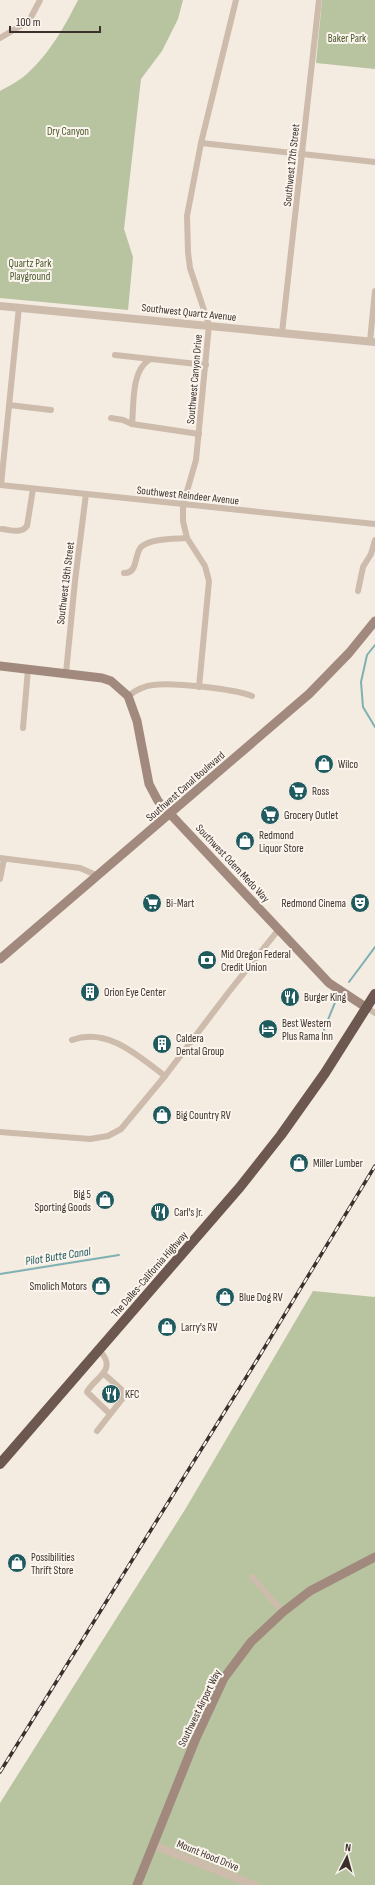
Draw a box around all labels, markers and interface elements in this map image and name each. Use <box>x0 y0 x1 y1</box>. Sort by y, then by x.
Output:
scale bar <box>10 8 100 34</box>
text: 100 m <box>16 15 41 30</box>
park label: Baker Park <box>328 32 367 45</box>
street label: Southwest 17th Street <box>281 123 302 207</box>
park label: Dry Canyon <box>47 125 89 138</box>
park label: Quartz Park Playground <box>9 257 52 283</box>
street label: Southwest Quartz Avenue <box>141 301 237 324</box>
street label: Southwest Canyon Drive <box>184 334 205 424</box>
street label: Southwest Reindeer Avenue <box>136 484 240 507</box>
street label: Southwest 19th Street <box>54 540 77 625</box>
street label: Southwest Canal Boulevard <box>143 748 228 824</box>
shop icon: Wilco <box>313 753 335 775</box>
place label: Wilco <box>338 758 359 771</box>
supermarket icon: Ross <box>287 780 309 802</box>
place label: Ross <box>312 785 329 798</box>
supermarket icon: Grocery Outlet <box>259 804 281 826</box>
place label: Grocery Outlet <box>284 809 339 822</box>
street label: Southwest Odem Medo Way <box>193 822 273 906</box>
place label: Redmond Liquor Store <box>259 829 304 855</box>
shop icon: Redmond Liquor Store <box>234 830 256 852</box>
supermarket icon: Bi-Mart <box>141 892 163 914</box>
theatre icon: Redmond Cinema <box>349 892 371 914</box>
place label: Bi-Mart <box>166 897 195 910</box>
place label: Redmond Cinema <box>282 897 346 910</box>
place label: Mid Oregon Federal Credit Union <box>221 948 291 974</box>
bank icon: Mid Oregon Federal Credit Union <box>196 949 218 971</box>
building icon: Orion Eye Center <box>79 981 101 1003</box>
place label: Orion Eye Center <box>104 986 166 999</box>
restaurant icon: Burger King <box>279 986 301 1008</box>
place label: Burger King <box>304 991 347 1004</box>
place label: Best Western Plus Rama Inn <box>282 1017 333 1043</box>
hotel icon: Best Western Plus Rama Inn <box>257 1018 279 1040</box>
place label: Caldera Dental Group <box>176 1032 224 1058</box>
building icon: Caldera Dental Group <box>151 1033 173 1055</box>
shop icon: Big Country RV <box>151 1104 173 1126</box>
place label: Big Country RV <box>176 1109 231 1122</box>
shop icon: Miller Lumber <box>288 1152 310 1174</box>
place label: Miller Lumber <box>313 1157 363 1170</box>
place label: Big 5 Sporting Goods <box>34 1188 91 1214</box>
shop icon: Big 5 Sporting Goods <box>94 1189 116 1211</box>
restaurant icon: Carl's Jr. <box>149 1201 171 1223</box>
place label: Carl's Jr. <box>174 1206 203 1219</box>
street label: The Dalles-California Highway <box>109 1228 191 1320</box>
water label: Pilot Butte Canal <box>24 1244 93 1269</box>
shop icon: Smolich Motors <box>90 1275 112 1297</box>
place label: Smolich Motors <box>30 1280 87 1293</box>
shop icon: Blue Dog RV <box>214 1286 236 1308</box>
place label: Blue Dog RV <box>239 1291 283 1304</box>
shop icon: Larry's RV <box>156 1316 178 1338</box>
place label: Larry's RV <box>181 1321 217 1334</box>
restaurant icon: KFC <box>100 1383 122 1405</box>
place label: KFC <box>125 1388 139 1401</box>
place label: Possibilities Thrift Store <box>31 1551 75 1577</box>
shop icon: Possibilities Thrift Store <box>6 1552 28 1574</box>
street label: Southwest Airport Way <box>175 1667 224 1749</box>
street label: Mount Hood Drive <box>175 1837 241 1874</box>
north arrow <box>327 1837 367 1877</box>
text: N <box>344 1841 352 1854</box>

